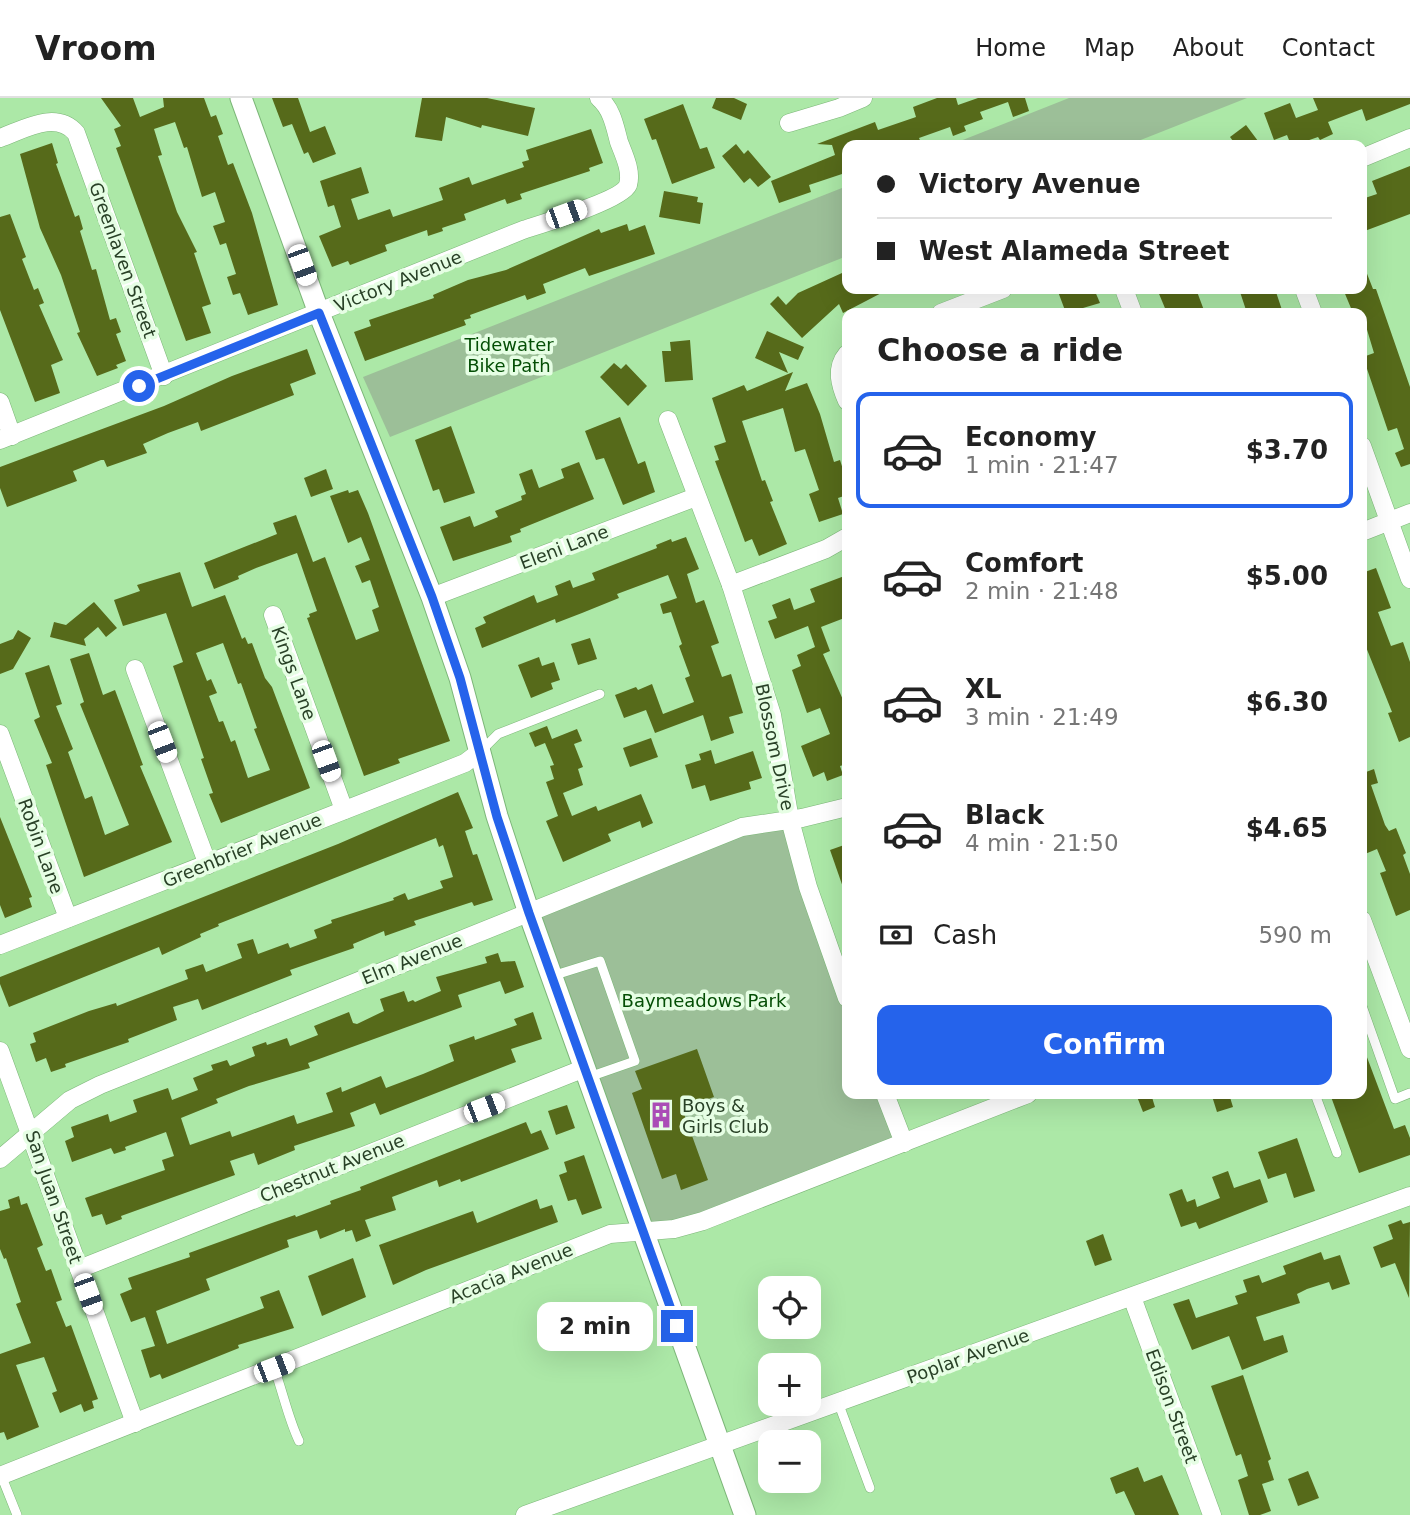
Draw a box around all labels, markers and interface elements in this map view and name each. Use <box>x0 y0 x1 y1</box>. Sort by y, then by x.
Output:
text: Vroom <box>35 29 157 68</box>
text: Home <box>975 34 1046 62</box>
text: Map <box>1084 34 1135 62</box>
text: About <box>1173 34 1244 62</box>
text: Contact <box>1282 34 1375 62</box>
text: Victory Avenue <box>919 169 1141 199</box>
street label: Greenlaven Street <box>85 179 161 341</box>
car <box>543 197 590 231</box>
text: West Alameda Street <box>919 236 1230 266</box>
car <box>285 242 320 288</box>
street label: Victory Avenue <box>331 246 465 316</box>
text: Choose a ride <box>877 331 1123 369</box>
park label: Tidewater Bike Path <box>463 334 554 376</box>
route start <box>123 370 155 402</box>
icon: car <box>881 419 944 482</box>
text: Economy <box>965 422 1096 452</box>
text: $3.70 <box>1246 435 1328 465</box>
text: 1 min · 21:47 <box>965 452 1119 478</box>
street label: Eleni Lane <box>517 521 611 573</box>
icon: car <box>881 545 944 608</box>
text: Comfort <box>965 548 1083 578</box>
text: $5.00 <box>1246 561 1328 591</box>
text: 2 min · 21:48 <box>965 578 1119 604</box>
street label: Kings Lane <box>267 623 321 723</box>
icon: car <box>881 671 944 734</box>
text: XL <box>965 674 1002 704</box>
street label: Blossom Drive <box>751 682 799 812</box>
text: $6.30 <box>1246 687 1328 717</box>
text: 3 min · 21:49 <box>965 704 1119 730</box>
car <box>145 719 180 765</box>
car <box>309 738 344 784</box>
street label: Robin Lane <box>14 796 68 896</box>
icon: car <box>881 797 944 860</box>
text: Black <box>965 800 1044 830</box>
street label: Greenbrier Avenue <box>160 809 324 891</box>
text: $4.65 <box>1246 813 1328 843</box>
text: 4 min · 21:50 <box>965 830 1119 856</box>
icon: cash <box>877 916 915 954</box>
text: Cash <box>933 920 997 950</box>
text: 590 m <box>1258 922 1332 948</box>
street label: Elm Avenue <box>359 929 465 989</box>
park label: Baymeadows Park <box>622 990 787 1011</box>
button: Confirm <box>877 1005 1332 1085</box>
car <box>461 1091 508 1125</box>
place label: Boys & Girls Club <box>682 1095 769 1137</box>
building icon: Boys & Girls Club <box>646 1100 676 1130</box>
street label: San Juan Street <box>21 1128 87 1266</box>
street label: Chestnut Avenue <box>257 1129 407 1207</box>
street label: Acacia Avenue <box>446 1239 576 1307</box>
car <box>71 1271 106 1317</box>
map controls <box>758 1276 821 1493</box>
button: locate <box>758 1276 821 1339</box>
callout: 2 min <box>537 1302 652 1350</box>
route end <box>661 1310 693 1342</box>
text: 2 min <box>559 1313 631 1339</box>
street label: Poplar Avenue <box>904 1324 1032 1388</box>
street label: Edison Street <box>1142 1346 1202 1466</box>
car <box>251 1351 298 1385</box>
button: + <box>758 1353 821 1416</box>
button: − <box>758 1430 821 1493</box>

